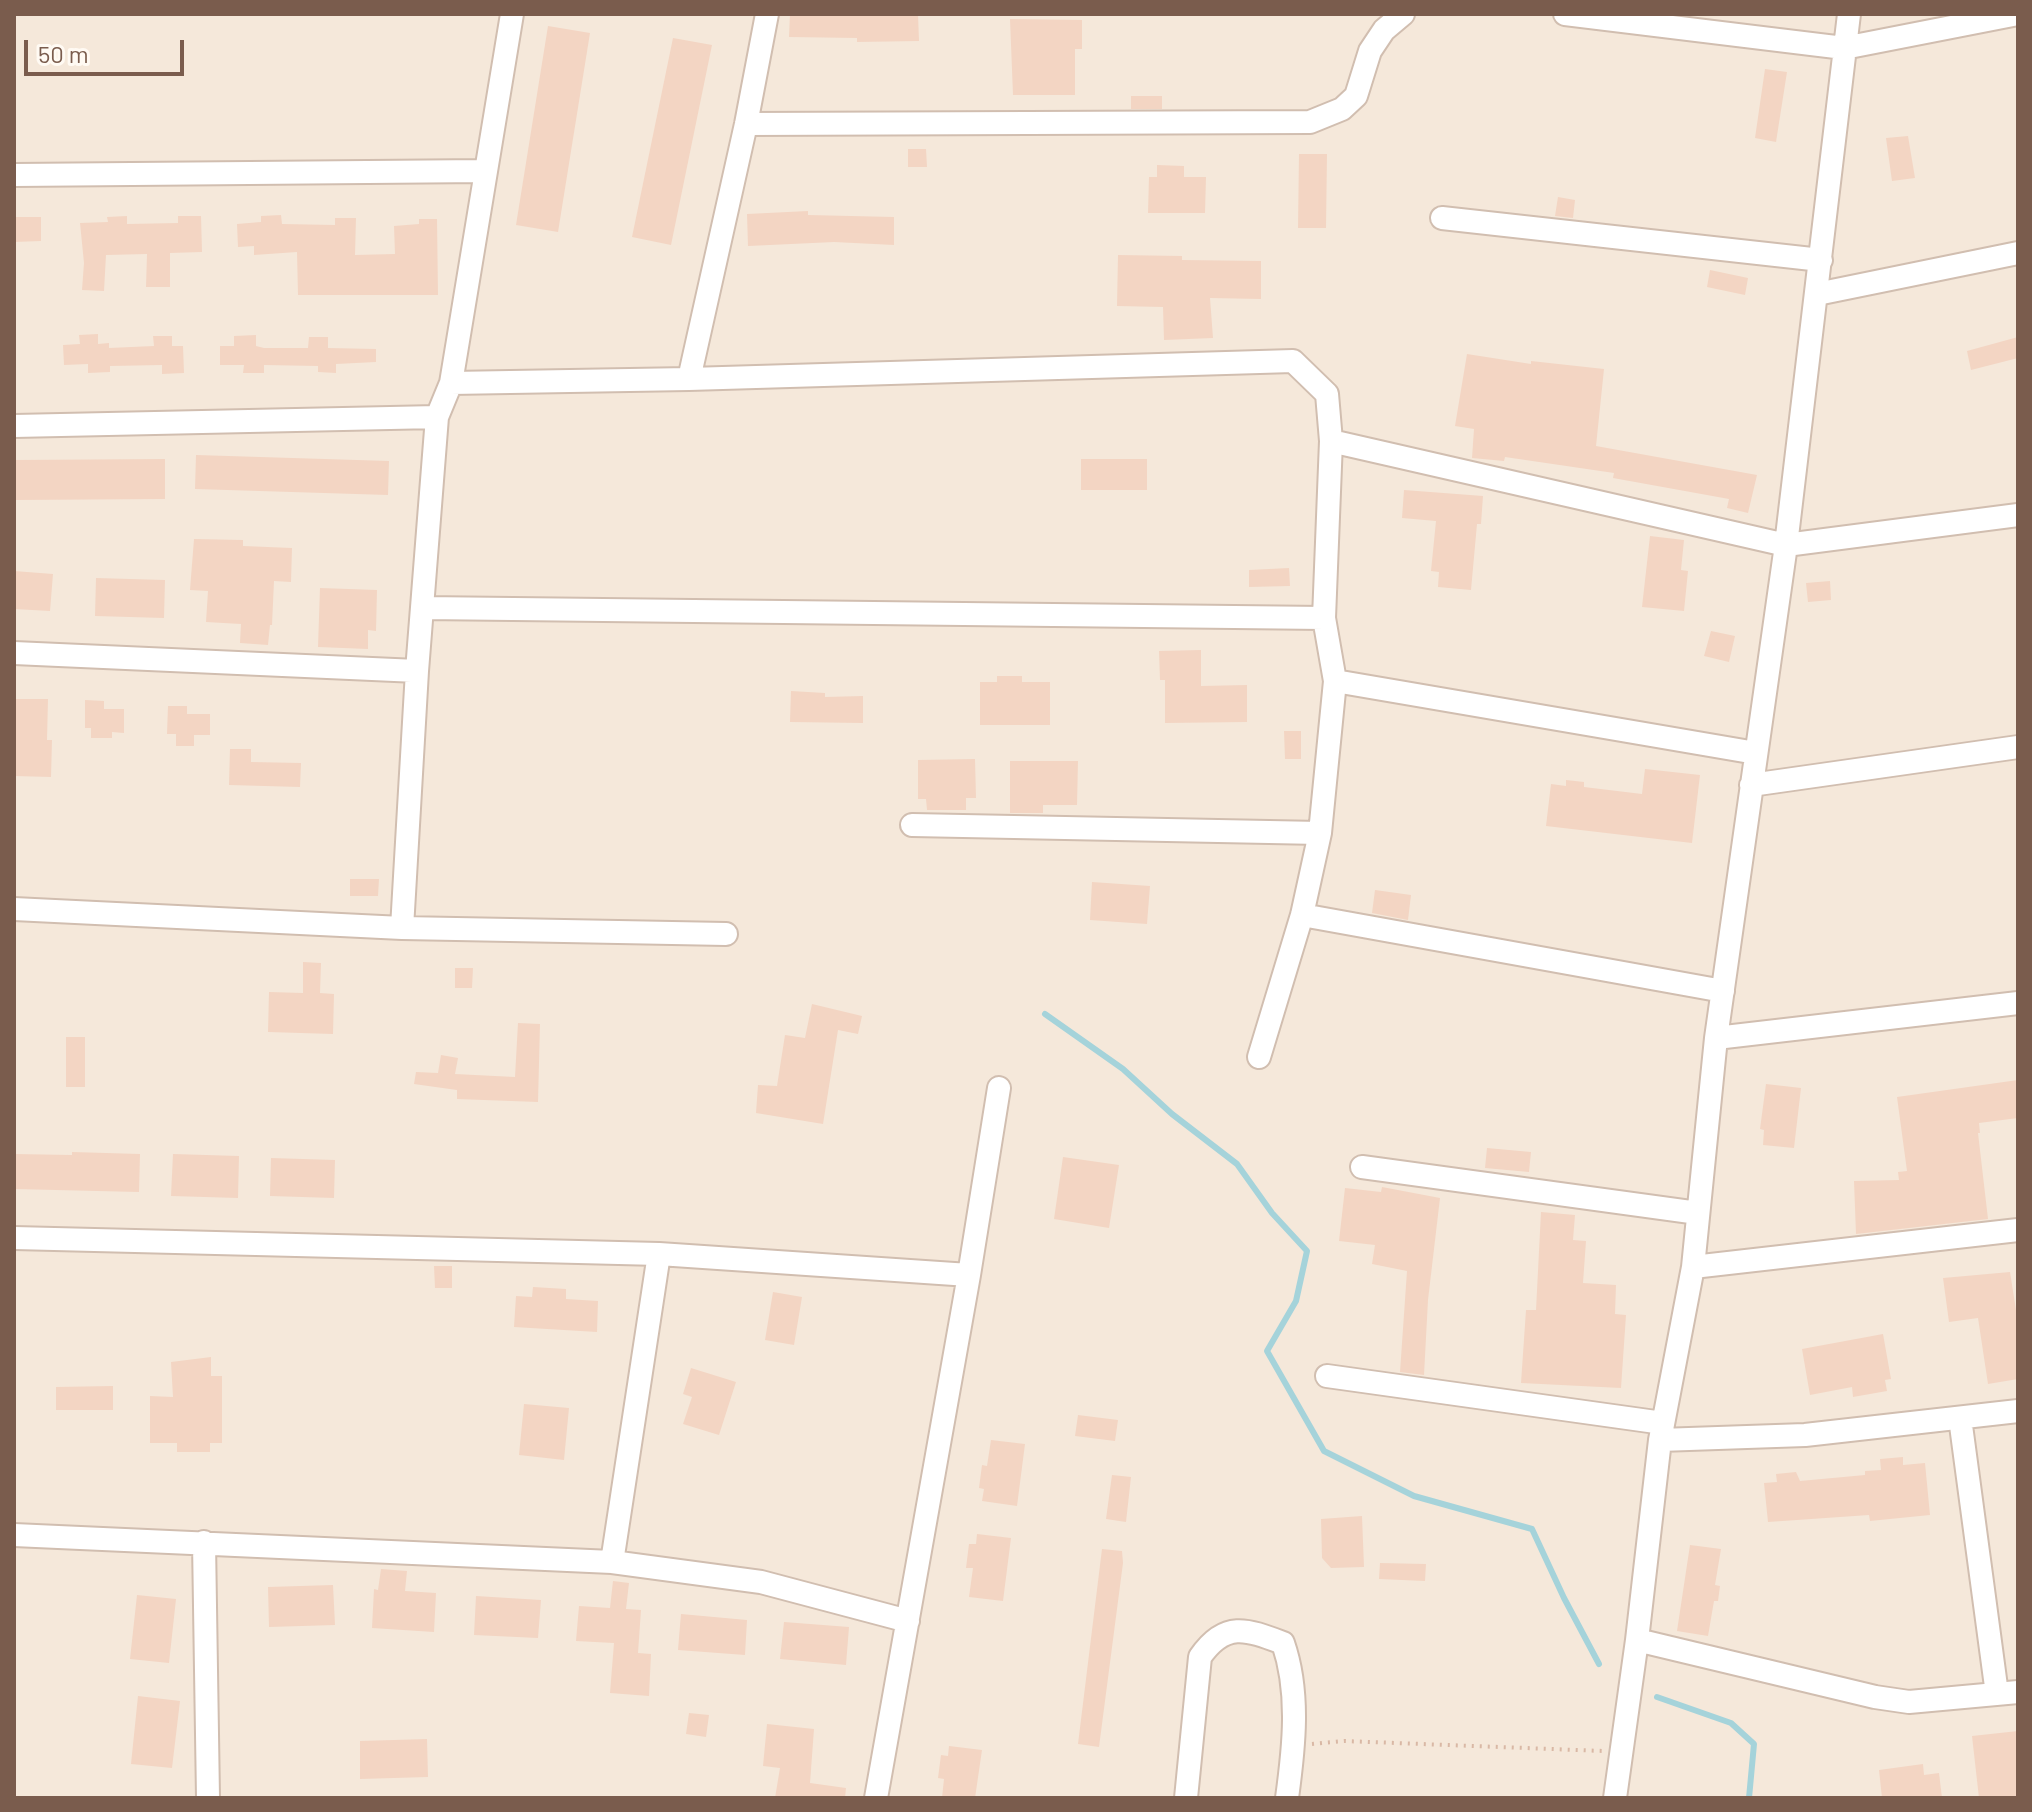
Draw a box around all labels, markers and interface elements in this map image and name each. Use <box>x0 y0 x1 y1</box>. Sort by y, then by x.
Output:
scale bar <box>28 24 188 74</box>
text: 50 m <box>38 39 89 68</box>

